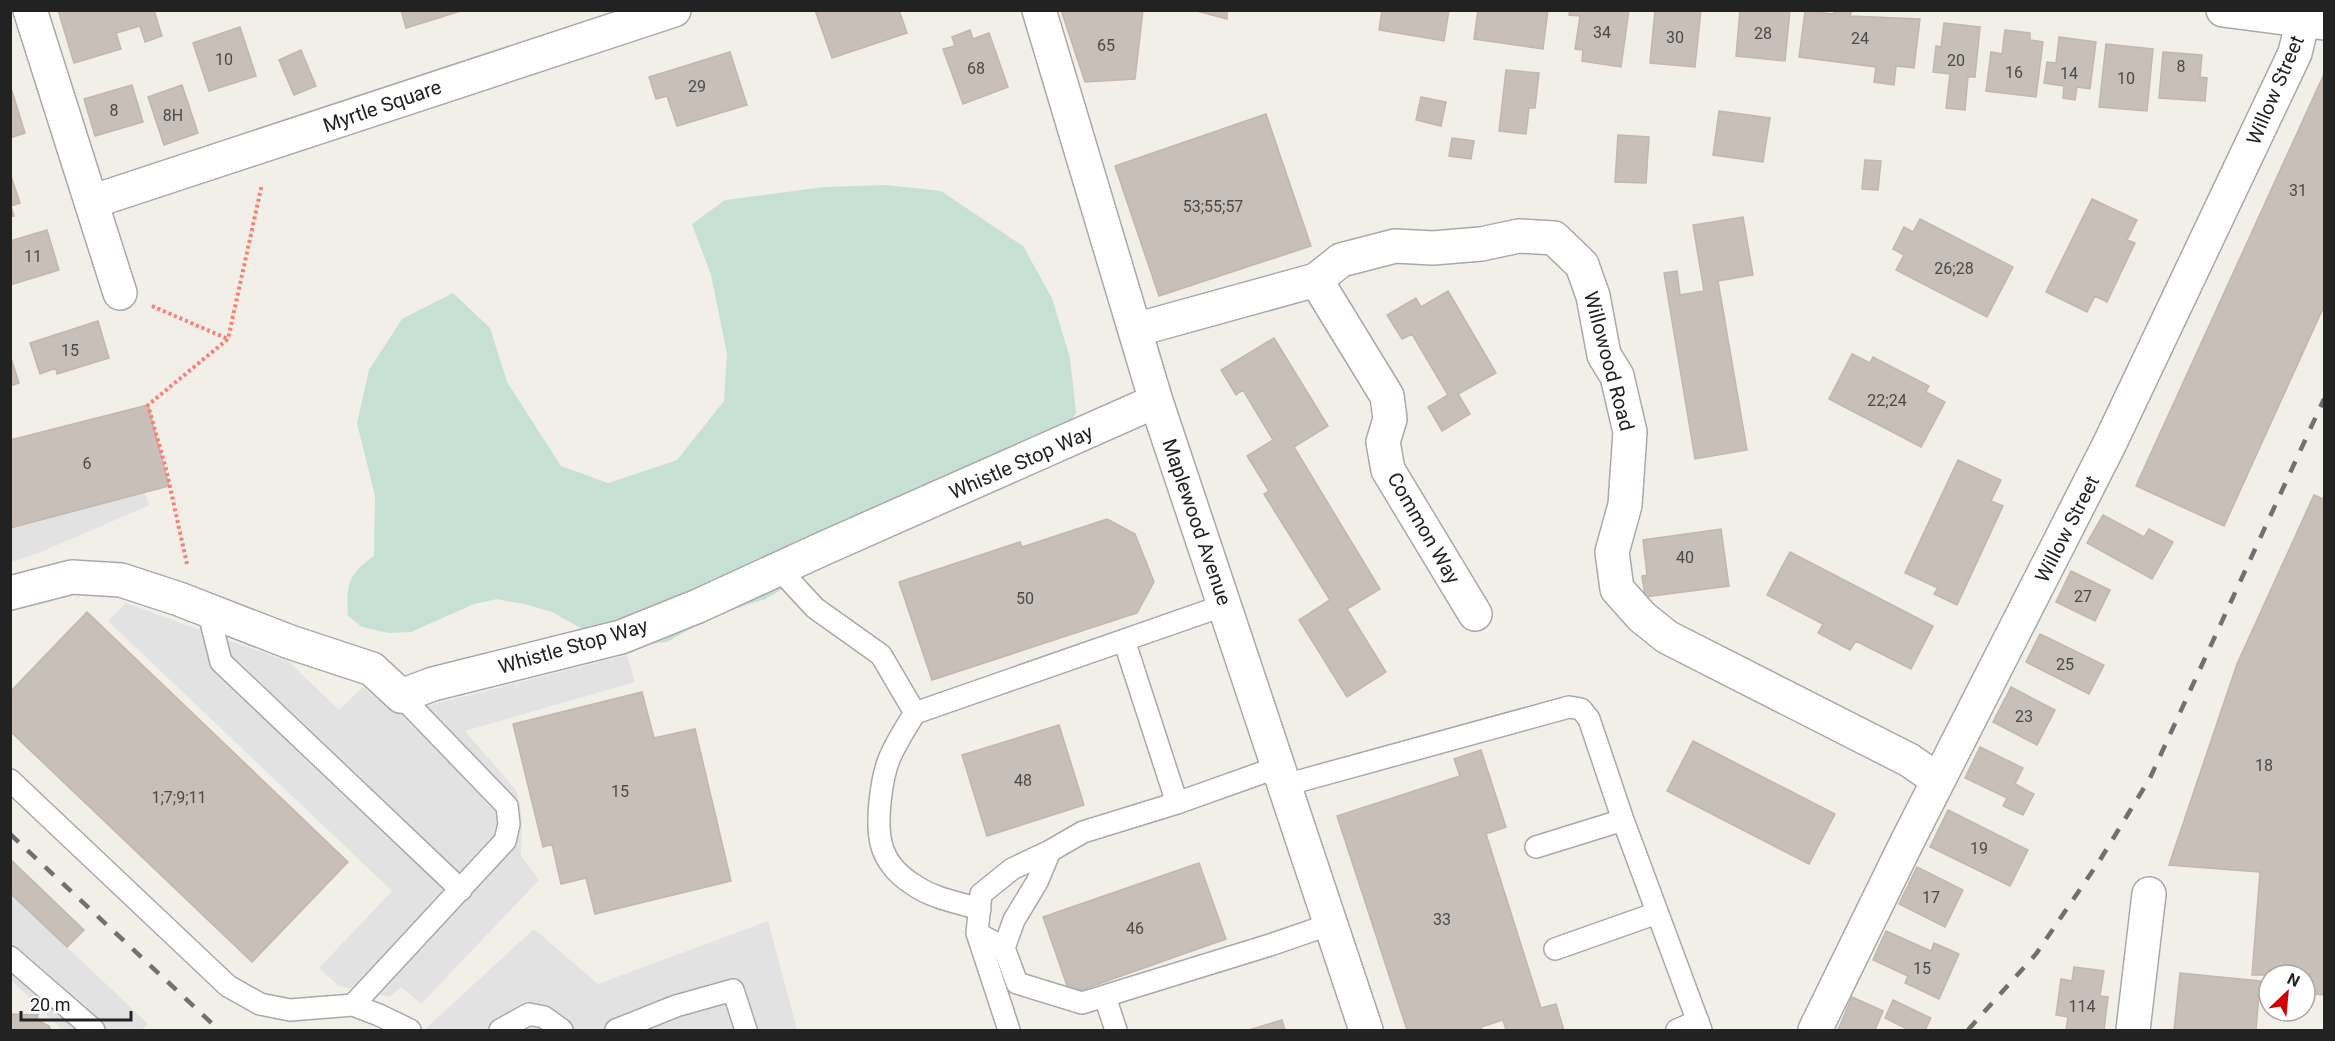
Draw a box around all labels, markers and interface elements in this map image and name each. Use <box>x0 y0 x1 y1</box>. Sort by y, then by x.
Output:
house number: 34 <box>1593 23 1611 42</box>
house number: 28 <box>1754 24 1772 43</box>
house number: 30 <box>1666 28 1684 47</box>
house number: 24 <box>1851 29 1869 48</box>
street label: Willow Street <box>2241 32 2309 148</box>
house number: 65 <box>1097 36 1115 55</box>
house number: 10 <box>215 50 233 69</box>
house number: 20 <box>1947 51 1965 70</box>
house number: 8 <box>2177 57 2186 76</box>
house number: 68 <box>967 59 985 78</box>
house number: 16 <box>2005 63 2023 82</box>
house number: 14 <box>2060 64 2078 83</box>
house number: 10 <box>2117 69 2135 88</box>
street label: Myrtle Square <box>320 75 444 137</box>
house number: 29 <box>688 77 706 96</box>
house number: 8 <box>110 101 119 120</box>
house number: 8H <box>163 106 183 125</box>
house number: 31 <box>2289 181 2307 200</box>
house number: 53;55;57 <box>1183 197 1243 216</box>
house number: 11 <box>24 247 42 266</box>
house number: 26;28 <box>1934 259 1974 278</box>
street label: Willowood Road <box>1579 288 1639 434</box>
house number: 15 <box>61 341 79 360</box>
house number: 22;24 <box>1867 391 1907 410</box>
street label: Whistle Stop Way <box>946 419 1097 504</box>
street label: Maplewood Avenue <box>1157 436 1237 608</box>
house number: 6 <box>83 454 92 473</box>
street label: Common Way <box>1382 468 1466 588</box>
street label: Willow Street <box>2030 472 2104 586</box>
house number: 40 <box>1676 548 1694 567</box>
house number: 27 <box>2074 587 2092 606</box>
house number: 50 <box>1016 589 1034 608</box>
street label: Whistle Stop Way <box>496 613 651 679</box>
house number: 25 <box>2056 655 2074 674</box>
house number: 23 <box>2015 707 2033 726</box>
house number: 18 <box>2255 756 2273 775</box>
house number: 48 <box>1014 771 1032 790</box>
house number: 15 <box>611 782 629 801</box>
house number: 1;7;9;11 <box>151 788 207 807</box>
house number: 19 <box>1970 839 1988 858</box>
house number: 17 <box>1922 888 1940 907</box>
house number: 33 <box>1433 910 1451 929</box>
house number: 46 <box>1126 919 1144 938</box>
house number: 15 <box>1913 959 1931 978</box>
north arrow <box>2257 963 2317 1023</box>
text: N <box>2284 969 2303 991</box>
scale bar <box>21 984 130 1022</box>
text: 20 m <box>30 994 70 1015</box>
house number: 114 <box>2069 997 2095 1016</box>

